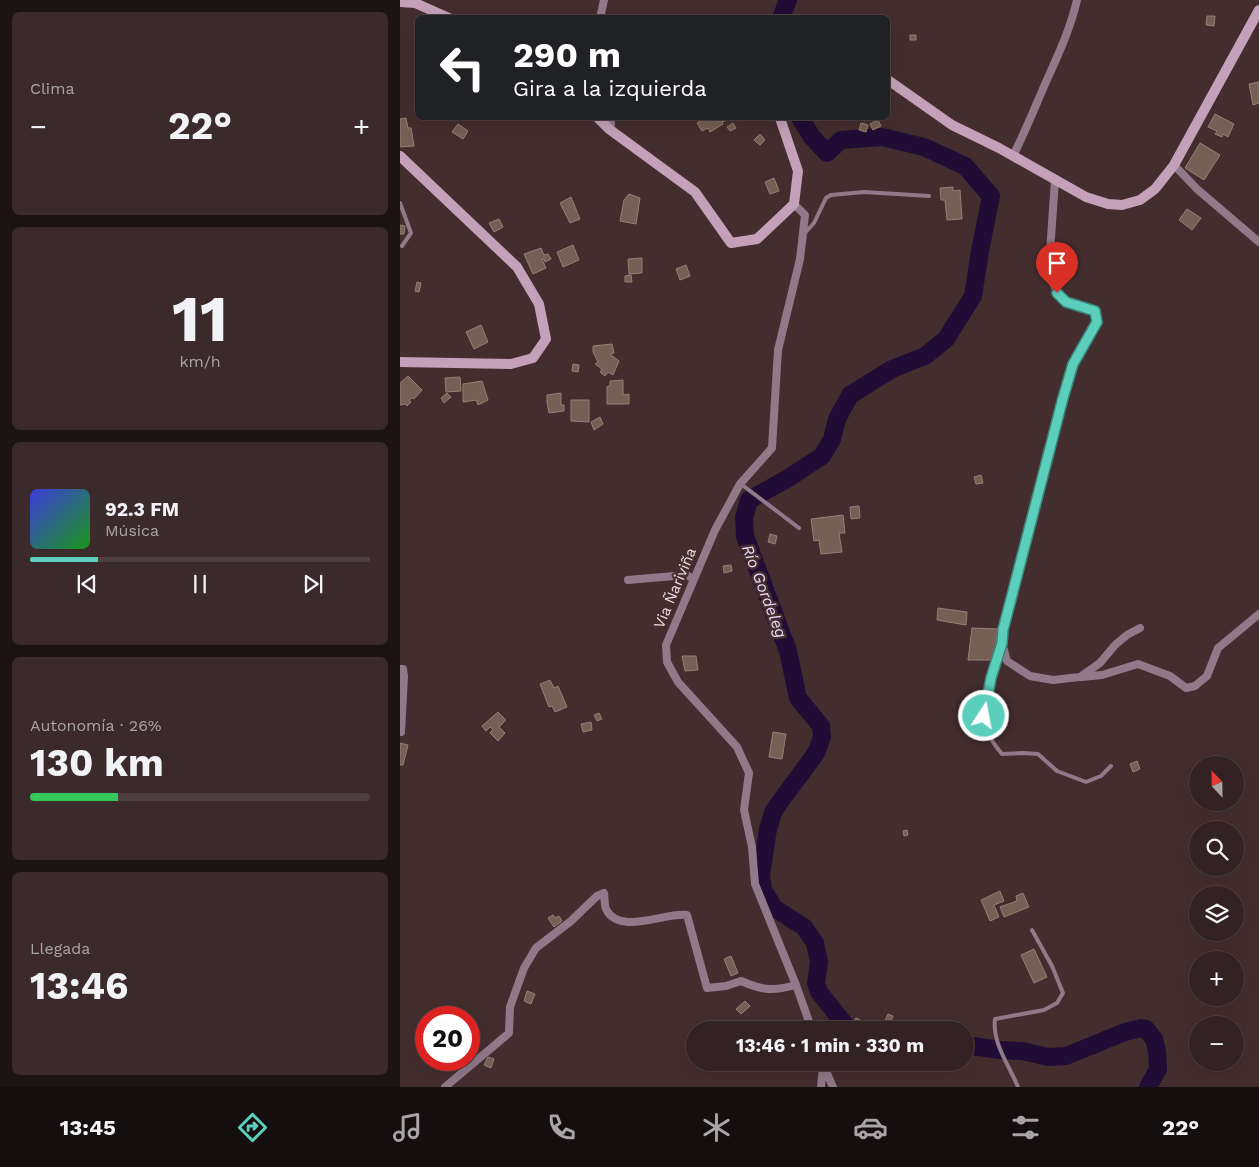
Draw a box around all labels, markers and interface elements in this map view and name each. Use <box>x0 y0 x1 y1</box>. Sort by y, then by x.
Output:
text: 290 m <box>513 34 621 76</box>
icon: left <box>430 35 495 100</box>
text: Gira a la izquierda <box>513 76 707 101</box>
text: Clima <box>30 79 74 98</box>
text: 22° <box>168 104 232 148</box>
text: − <box>30 110 47 143</box>
text: + <box>353 110 370 143</box>
pin <box>1036 242 1078 293</box>
icon: arrive <box>1043 249 1071 277</box>
text: 11 <box>172 281 228 357</box>
text: km/h <box>179 352 221 371</box>
text: 92.3 FM <box>105 498 179 521</box>
text: Música <box>105 521 159 540</box>
water label: Río Gordeleg <box>738 542 791 641</box>
street label: Via Ñariviña <box>650 544 700 631</box>
icon: previous <box>73 570 101 598</box>
icon: pause <box>186 570 214 598</box>
icon: next <box>299 570 327 598</box>
position arrow <box>957 689 1009 741</box>
text: Autonomía · 26% <box>30 716 162 735</box>
text: 130 km <box>30 741 164 785</box>
north arrow <box>1189 756 1244 811</box>
map controls <box>1189 756 1244 1071</box>
button: search <box>1189 821 1244 876</box>
button: layers <box>1189 886 1244 941</box>
text: Llegada <box>30 939 90 958</box>
button: + <box>1189 951 1244 1006</box>
text: 13:46 <box>30 964 128 1008</box>
speed limit sign: 20 <box>415 1006 480 1071</box>
button: − <box>1189 1016 1244 1071</box>
text: 13:46 · 1 min · 330 m <box>736 1034 924 1057</box>
icon: directions <box>235 1110 270 1145</box>
icon: music <box>390 1110 425 1145</box>
icon: phone <box>544 1110 579 1145</box>
icon: climate <box>699 1110 734 1145</box>
icon: car <box>853 1110 888 1145</box>
icon: filters <box>1008 1110 1043 1145</box>
text: 13:45 <box>60 1115 116 1140</box>
text: 22° <box>1162 1115 1199 1140</box>

